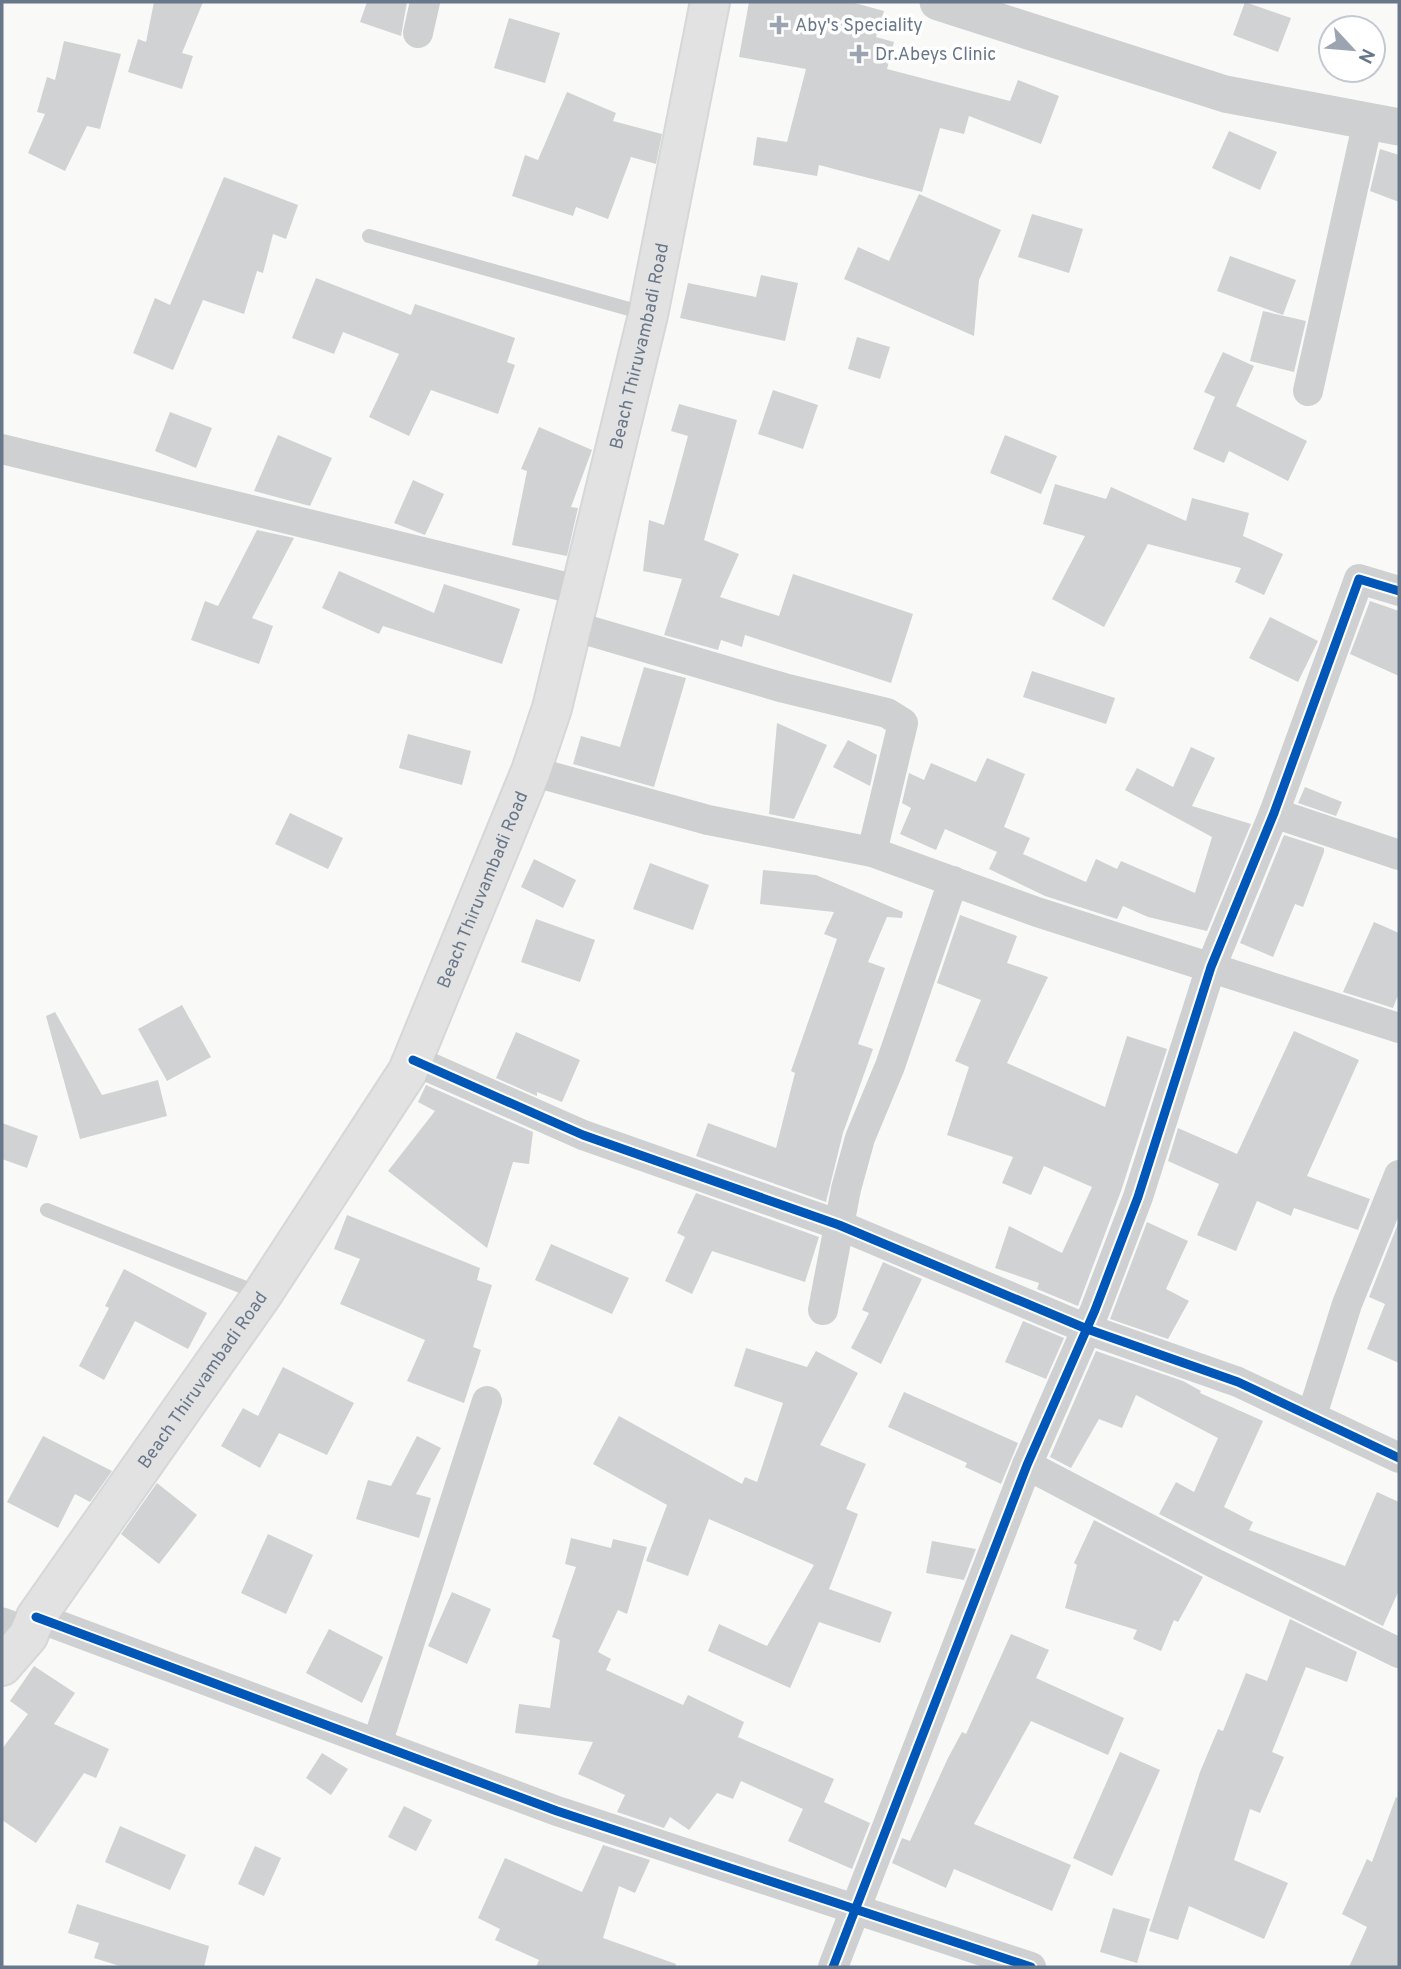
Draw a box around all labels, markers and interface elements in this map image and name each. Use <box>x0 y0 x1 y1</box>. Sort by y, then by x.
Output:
north arrow <box>1317 14 1387 84</box>
marker: Aby's Speciality <box>769 15 789 35</box>
place label: Aby's Speciality <box>795 15 923 38</box>
marker: Dr.Abeys Clinic <box>849 44 869 64</box>
place label: Dr.Abeys Clinic <box>875 44 996 67</box>
text: N <box>1352 44 1379 67</box>
street label: Beach Thiruvambadi Road <box>606 241 675 452</box>
street label: Beach Thiruvambadi Road <box>433 788 534 992</box>
street label: Beach Thiruvambadi Road <box>134 1288 274 1474</box>

